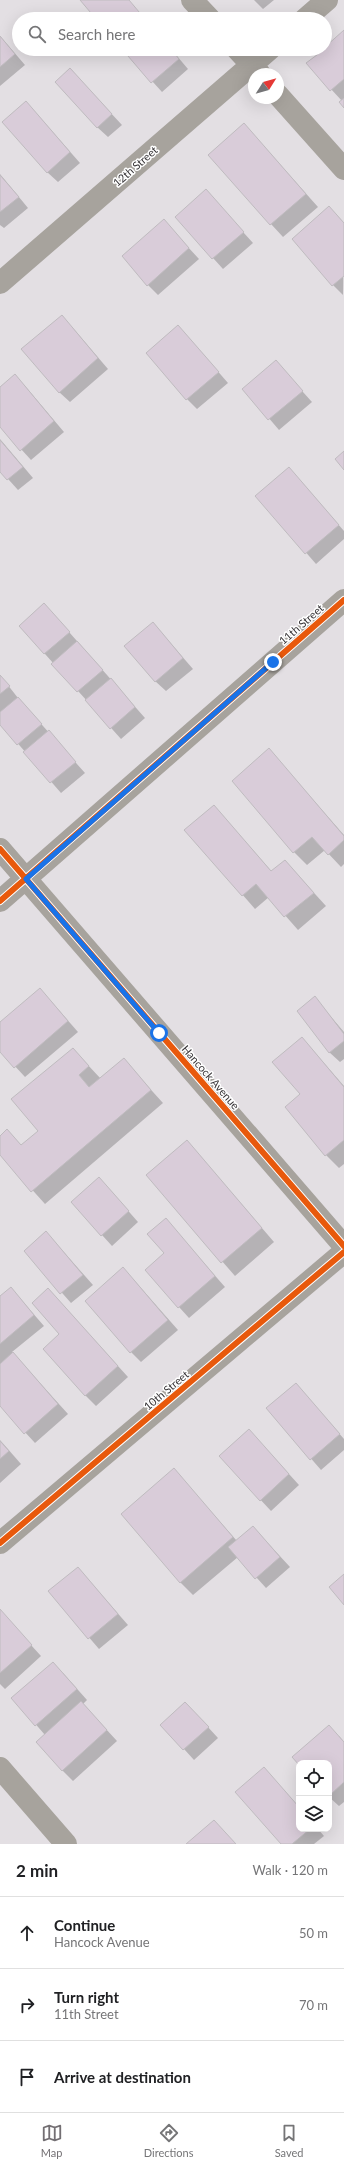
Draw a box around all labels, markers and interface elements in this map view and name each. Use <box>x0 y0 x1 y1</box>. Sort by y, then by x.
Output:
search box <box>12 12 332 56</box>
icon: search <box>26 23 48 45</box>
text: Search here <box>58 25 135 43</box>
north arrow <box>248 68 284 104</box>
street label: 12th Street <box>110 143 160 189</box>
street label: 11th Street <box>276 601 326 647</box>
route end <box>264 653 282 671</box>
route start <box>150 1024 168 1042</box>
street label: Hancock Avenue <box>180 1042 243 1112</box>
street label: 10th Street <box>141 1367 191 1413</box>
map controls <box>296 1760 332 1832</box>
button: locate <box>296 1760 332 1796</box>
button: layers <box>296 1796 332 1832</box>
text: 2 min <box>16 1860 58 1881</box>
text: Walk · 120 m <box>252 1862 328 1878</box>
text: Continue <box>54 1916 115 1934</box>
icon: ahead <box>16 1922 38 1944</box>
text: 50 m <box>299 1925 328 1941</box>
text: Hancock Avenue <box>54 1934 150 1950</box>
text: Turn right <box>54 1988 119 2006</box>
icon: right <box>16 1994 38 2016</box>
text: 70 m <box>299 1997 328 2013</box>
text: 11th Street <box>54 2006 119 2022</box>
icon: arrive <box>16 2066 38 2088</box>
text: Arrive at destination <box>54 2068 191 2086</box>
tab: Map <box>41 2122 63 2159</box>
tab: Directions <box>144 2122 193 2159</box>
tab: Saved <box>275 2122 303 2159</box>

